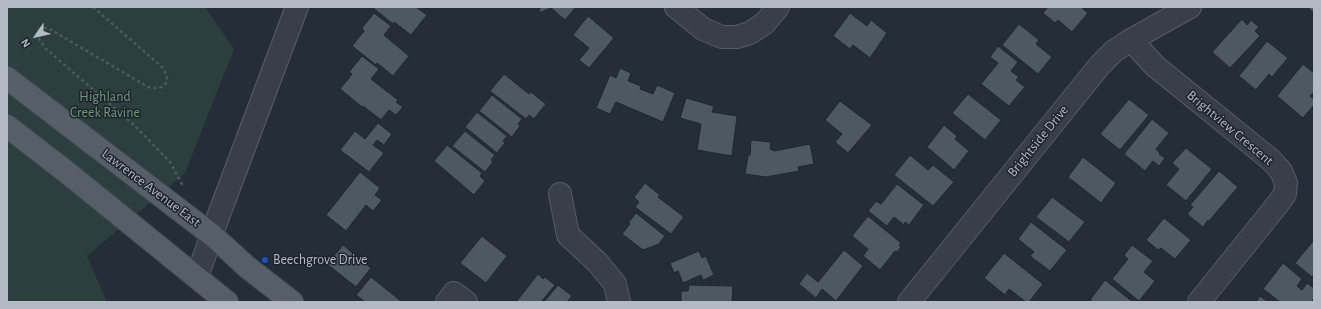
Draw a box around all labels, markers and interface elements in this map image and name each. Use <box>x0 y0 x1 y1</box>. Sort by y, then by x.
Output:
north arrow <box>16 16 56 56</box>
text: N <box>19 37 32 49</box>
street label: Brightview Crescent <box>1183 87 1277 169</box>
park label: Highland Creek Ravine <box>70 89 140 122</box>
street label: Brightside Drive <box>1004 102 1072 180</box>
street label: Lawrence Avenue East <box>98 145 204 231</box>
place label: Beechgrove Drive <box>273 252 368 268</box>
marker: Beechgrove Drive <box>260 255 270 265</box>

